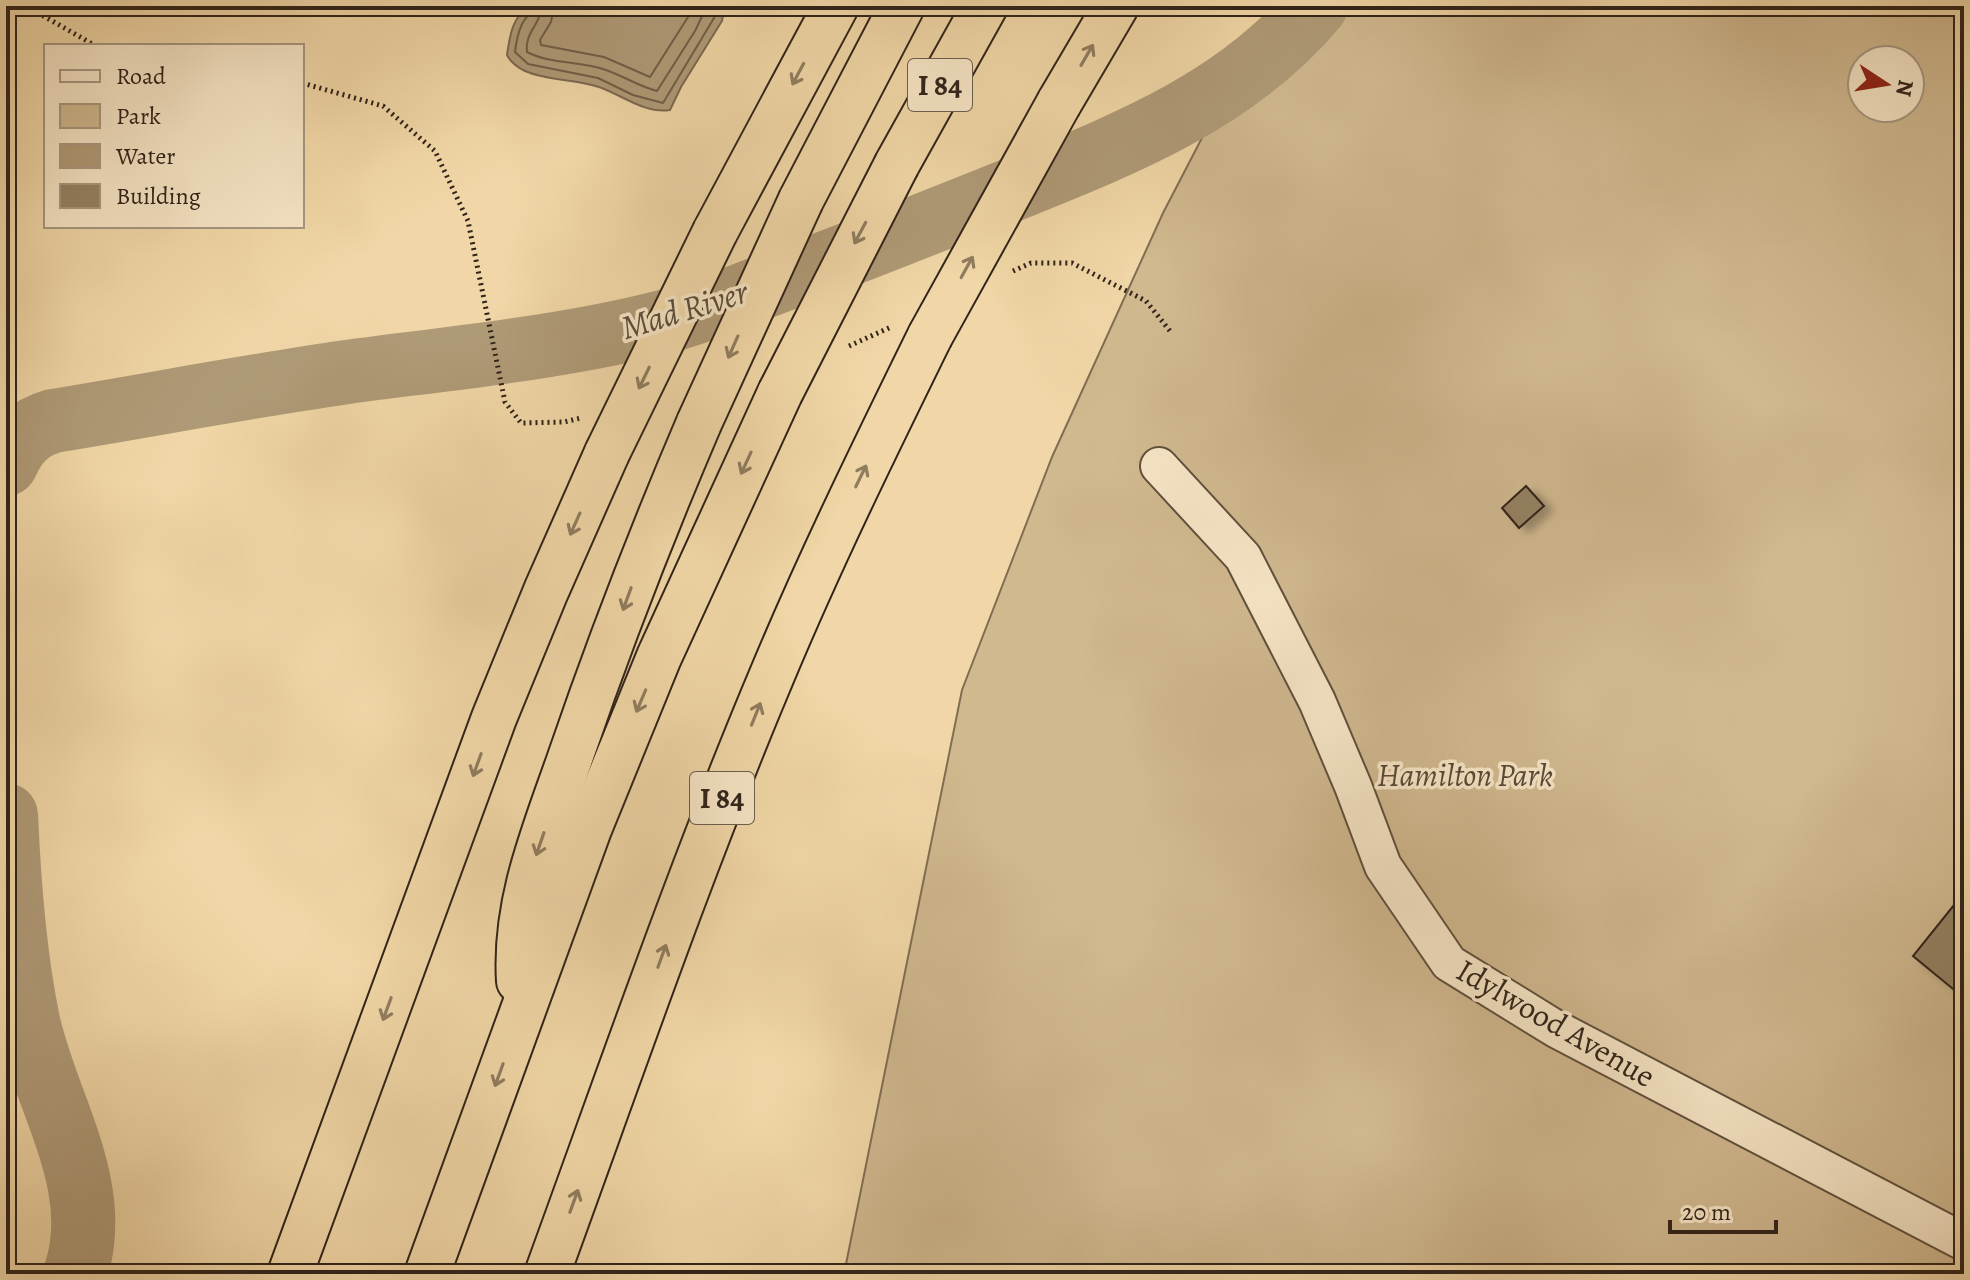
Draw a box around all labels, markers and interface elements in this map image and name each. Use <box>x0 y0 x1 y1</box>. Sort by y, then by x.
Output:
one-way arrow <box>1080 43 1095 67</box>
legend <box>44 44 304 228</box>
north arrow <box>1846 44 1926 124</box>
road number: I 84 <box>908 59 972 111</box>
text: Road <box>116 60 166 92</box>
one-way arrow <box>790 62 806 85</box>
text: N <box>1888 77 1921 99</box>
text: Park <box>116 100 161 132</box>
text: Water <box>115 140 176 172</box>
text: Building <box>116 180 201 212</box>
one-way arrow <box>852 221 868 244</box>
one-way arrow <box>959 256 975 279</box>
water label: Mad River <box>615 268 755 351</box>
one-way arrow <box>724 334 739 359</box>
one-way arrow <box>636 366 651 390</box>
one-way arrow <box>738 451 753 475</box>
one-way arrow <box>854 464 869 488</box>
one-way arrow <box>567 512 582 536</box>
one-way arrow <box>619 586 633 611</box>
one-way arrow <box>632 688 647 713</box>
one-way arrow <box>750 702 764 727</box>
one-way arrow <box>469 752 483 777</box>
park label: Hamilton Park <box>1377 753 1553 797</box>
road number: I 84 <box>690 772 754 824</box>
one-way arrow <box>532 831 547 856</box>
one-way arrow <box>656 944 670 969</box>
street label: Idylwood Avenue <box>1448 948 1664 1098</box>
one-way arrow <box>379 996 393 1021</box>
one-way arrow <box>491 1062 505 1087</box>
scale bar <box>1670 1184 1776 1234</box>
one-way arrow <box>567 1188 582 1213</box>
text: 20 m <box>1682 1196 1731 1228</box>

